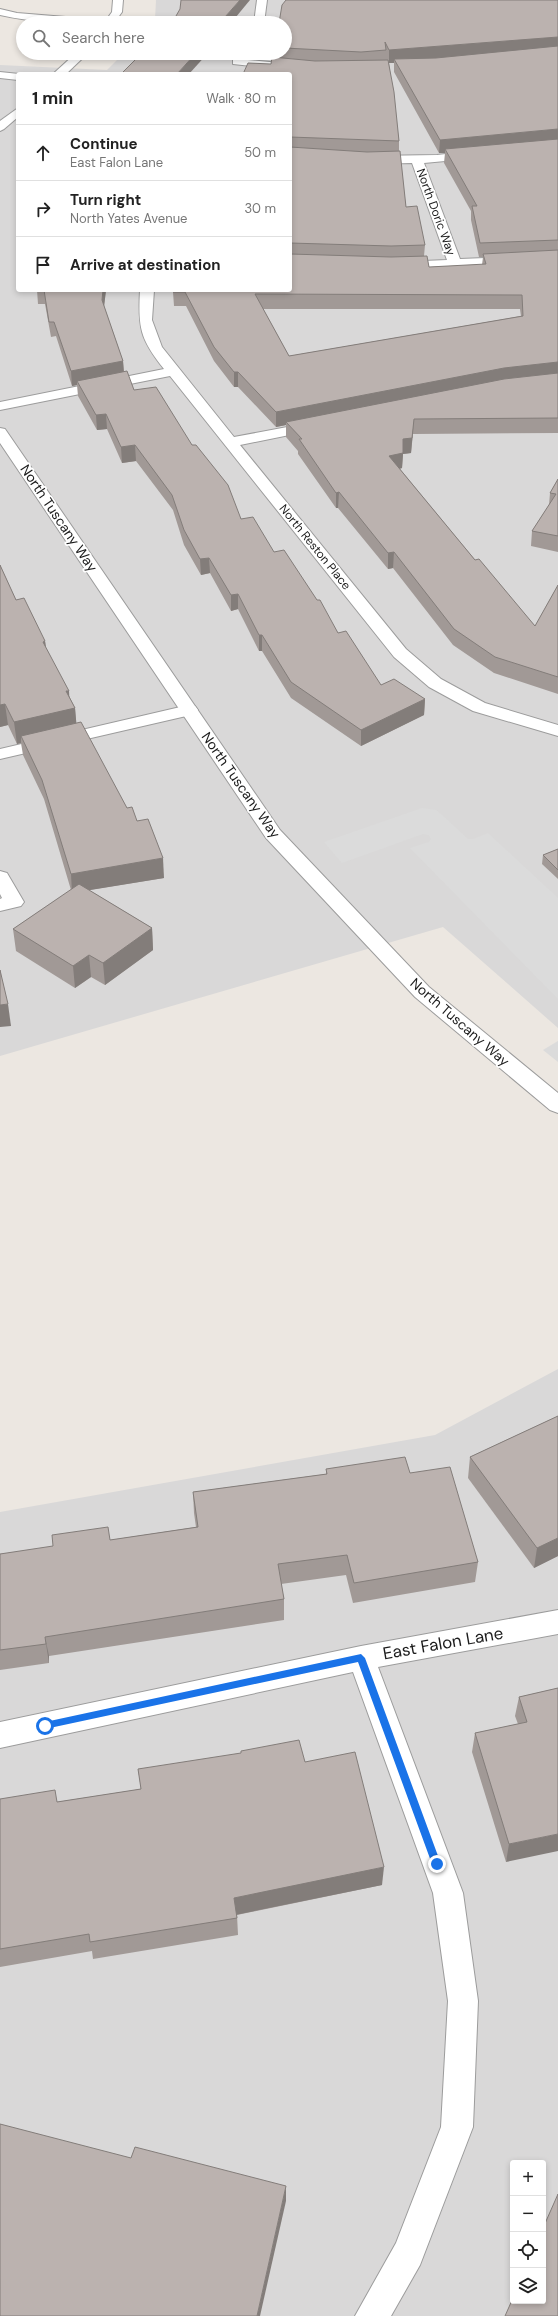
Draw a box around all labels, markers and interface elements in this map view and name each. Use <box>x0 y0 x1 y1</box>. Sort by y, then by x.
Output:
search box <box>16 16 292 60</box>
icon: search <box>30 27 52 49</box>
text: Search here <box>62 28 145 48</box>
text: 1 min <box>32 87 73 109</box>
text: Walk · 80 m <box>206 90 276 107</box>
text: Continue <box>70 134 138 154</box>
icon: ahead <box>32 142 54 164</box>
text: 50 m <box>244 144 276 161</box>
text: East Falon Lane <box>70 154 163 171</box>
street label: North Doric Way <box>413 166 459 258</box>
text: Turn right <box>70 190 141 210</box>
icon: right <box>32 198 54 220</box>
text: 30 m <box>244 200 276 217</box>
text: North Yates Avenue <box>70 210 187 227</box>
icon: arrive <box>32 254 54 276</box>
text: Arrive at destination <box>70 255 221 275</box>
street label: North Tuscany Way <box>16 461 102 575</box>
street label: North Reston Place <box>276 501 355 593</box>
street label: North Tuscany Way <box>198 728 285 842</box>
street label: North Tuscany Way <box>407 974 513 1070</box>
street label: East Falon Lane <box>381 1622 505 1664</box>
route start <box>36 1717 54 1735</box>
route end <box>428 1855 446 1873</box>
map controls <box>510 2160 546 2304</box>
button: + <box>510 2160 546 2196</box>
button: − <box>510 2196 546 2232</box>
button: locate <box>510 2232 546 2268</box>
button: layers <box>510 2268 546 2304</box>

